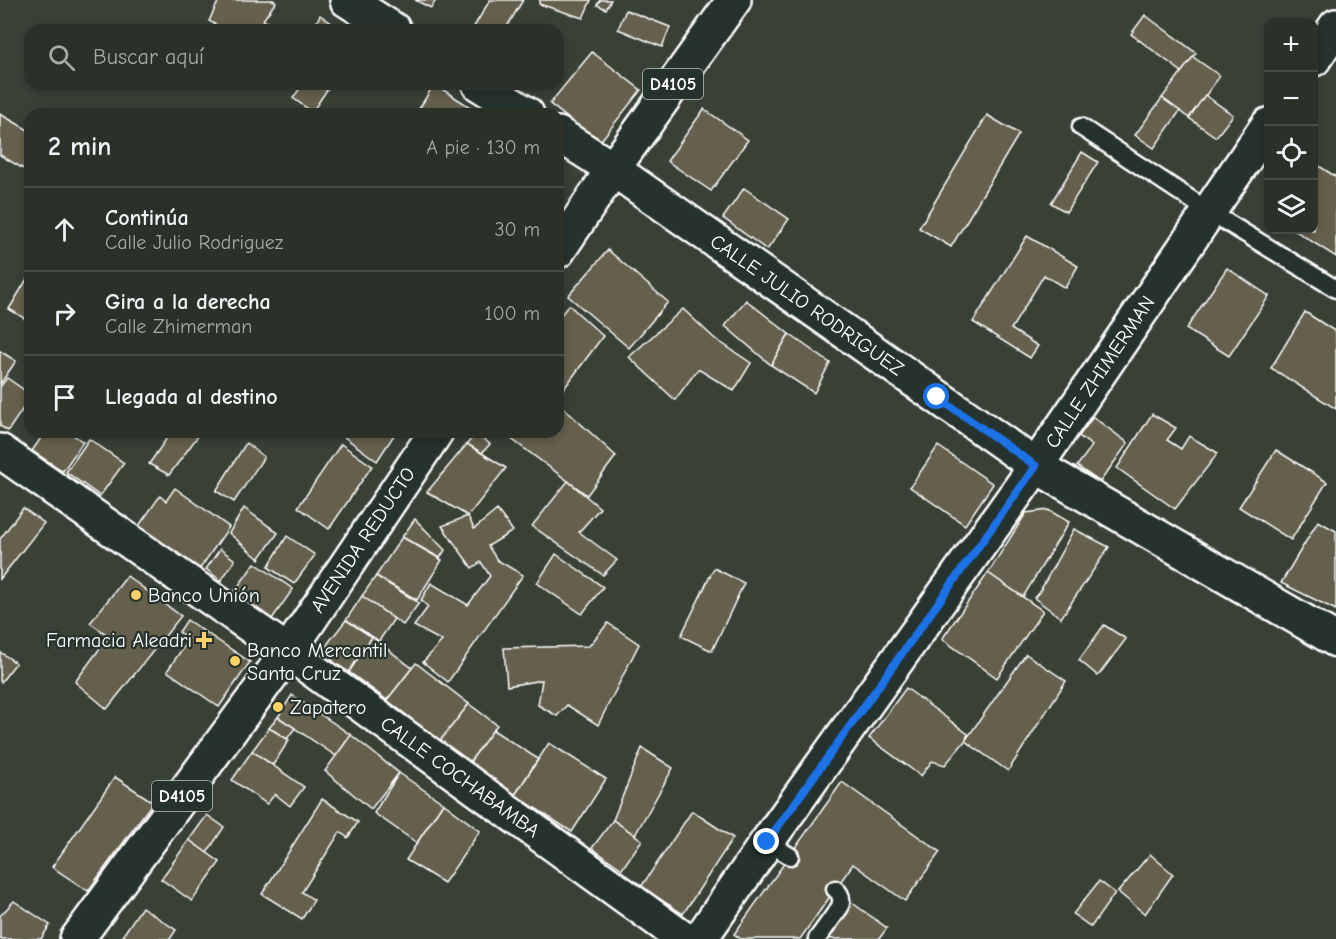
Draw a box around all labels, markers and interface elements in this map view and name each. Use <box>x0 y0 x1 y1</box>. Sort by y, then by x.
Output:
map controls <box>1264 18 1318 234</box>
button: + <box>1264 18 1318 72</box>
search box <box>24 24 564 90</box>
icon: search <box>45 41 78 74</box>
text: Buscar aquí <box>93 44 204 70</box>
road number: D4105 <box>643 69 703 99</box>
button: − <box>1264 72 1318 126</box>
button: locate <box>1264 126 1318 180</box>
text: 2 min <box>48 132 111 162</box>
text: A pie · 130 m <box>426 136 540 159</box>
button: layers <box>1264 180 1318 234</box>
text: Continúa <box>105 205 189 231</box>
icon: ahead <box>48 213 81 246</box>
text: 30 m <box>494 218 540 241</box>
street label: CALLE JULIO RODRIGUEZ <box>706 229 908 381</box>
text: Calle Julio Rodriguez <box>105 231 283 254</box>
text: Gira a la derecha <box>105 289 271 315</box>
street label: CALLE ZHIMERMAN <box>1040 291 1160 453</box>
icon: right <box>48 297 81 330</box>
text: 100 m <box>485 302 540 325</box>
text: Calle Zhimerman <box>105 315 252 338</box>
icon: arrive <box>48 381 81 414</box>
route start <box>923 383 949 409</box>
text: Llegada al destino <box>105 384 278 410</box>
street label: AVENIDA REDUCTO <box>306 463 420 617</box>
place label: Banco Unión <box>148 584 260 607</box>
marker: Banco Unión <box>129 588 143 602</box>
place label: Farmacia Aleadri <box>46 629 192 652</box>
marker: Farmacia Aleadri <box>197 633 211 647</box>
place label: Banco Mercantil Santa Cruz <box>247 639 387 685</box>
marker: Banco Mercantil Santa Cruz <box>228 654 242 668</box>
place label: Zapatero <box>290 696 366 719</box>
marker: Zapatero <box>271 700 285 714</box>
street label: CALLE COCHABAMBA <box>376 712 544 843</box>
road number: D4105 <box>152 781 212 811</box>
route end <box>753 828 779 854</box>

